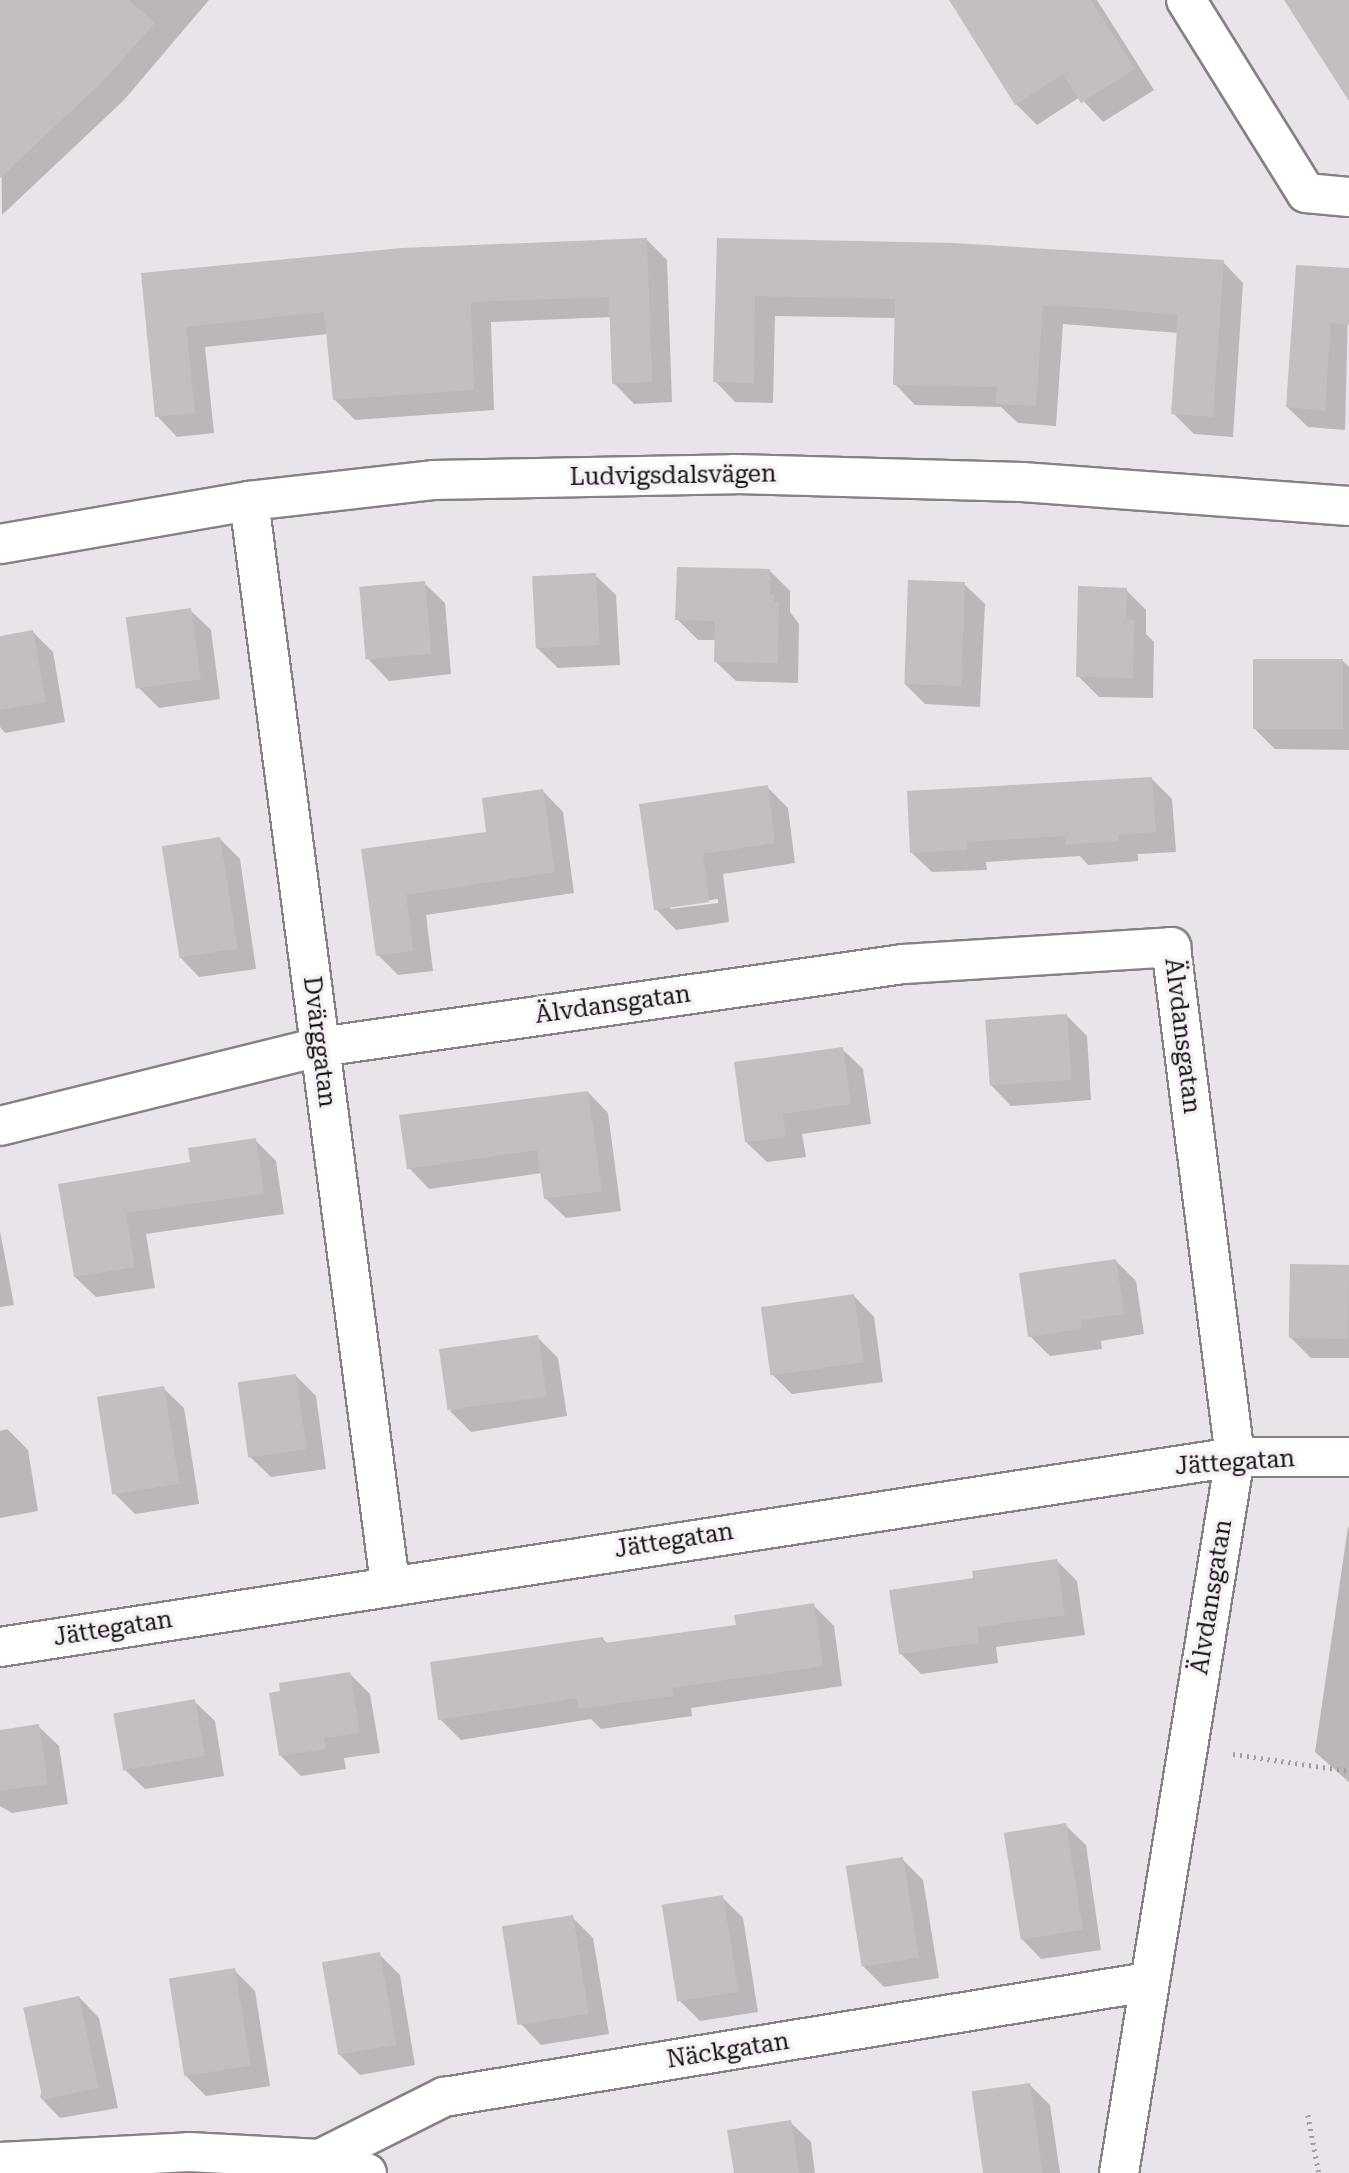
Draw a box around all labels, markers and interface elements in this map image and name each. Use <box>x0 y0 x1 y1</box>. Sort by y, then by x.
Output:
street label: Ludvigsdalsvägen <box>569 460 777 492</box>
street label: Älvdansgatan <box>1158 957 1206 1115</box>
street label: Dvärggatan <box>297 975 341 1109</box>
street label: Älvdansgatan <box>533 980 693 1030</box>
street label: Jättegatan <box>1174 1444 1296 1482</box>
street label: Jättegatan <box>612 1517 736 1565</box>
street label: Älvdansgatan <box>1186 1517 1238 1677</box>
street label: Jättegatan <box>51 1605 175 1653</box>
street label: Näckgatan <box>665 2027 791 2075</box>

